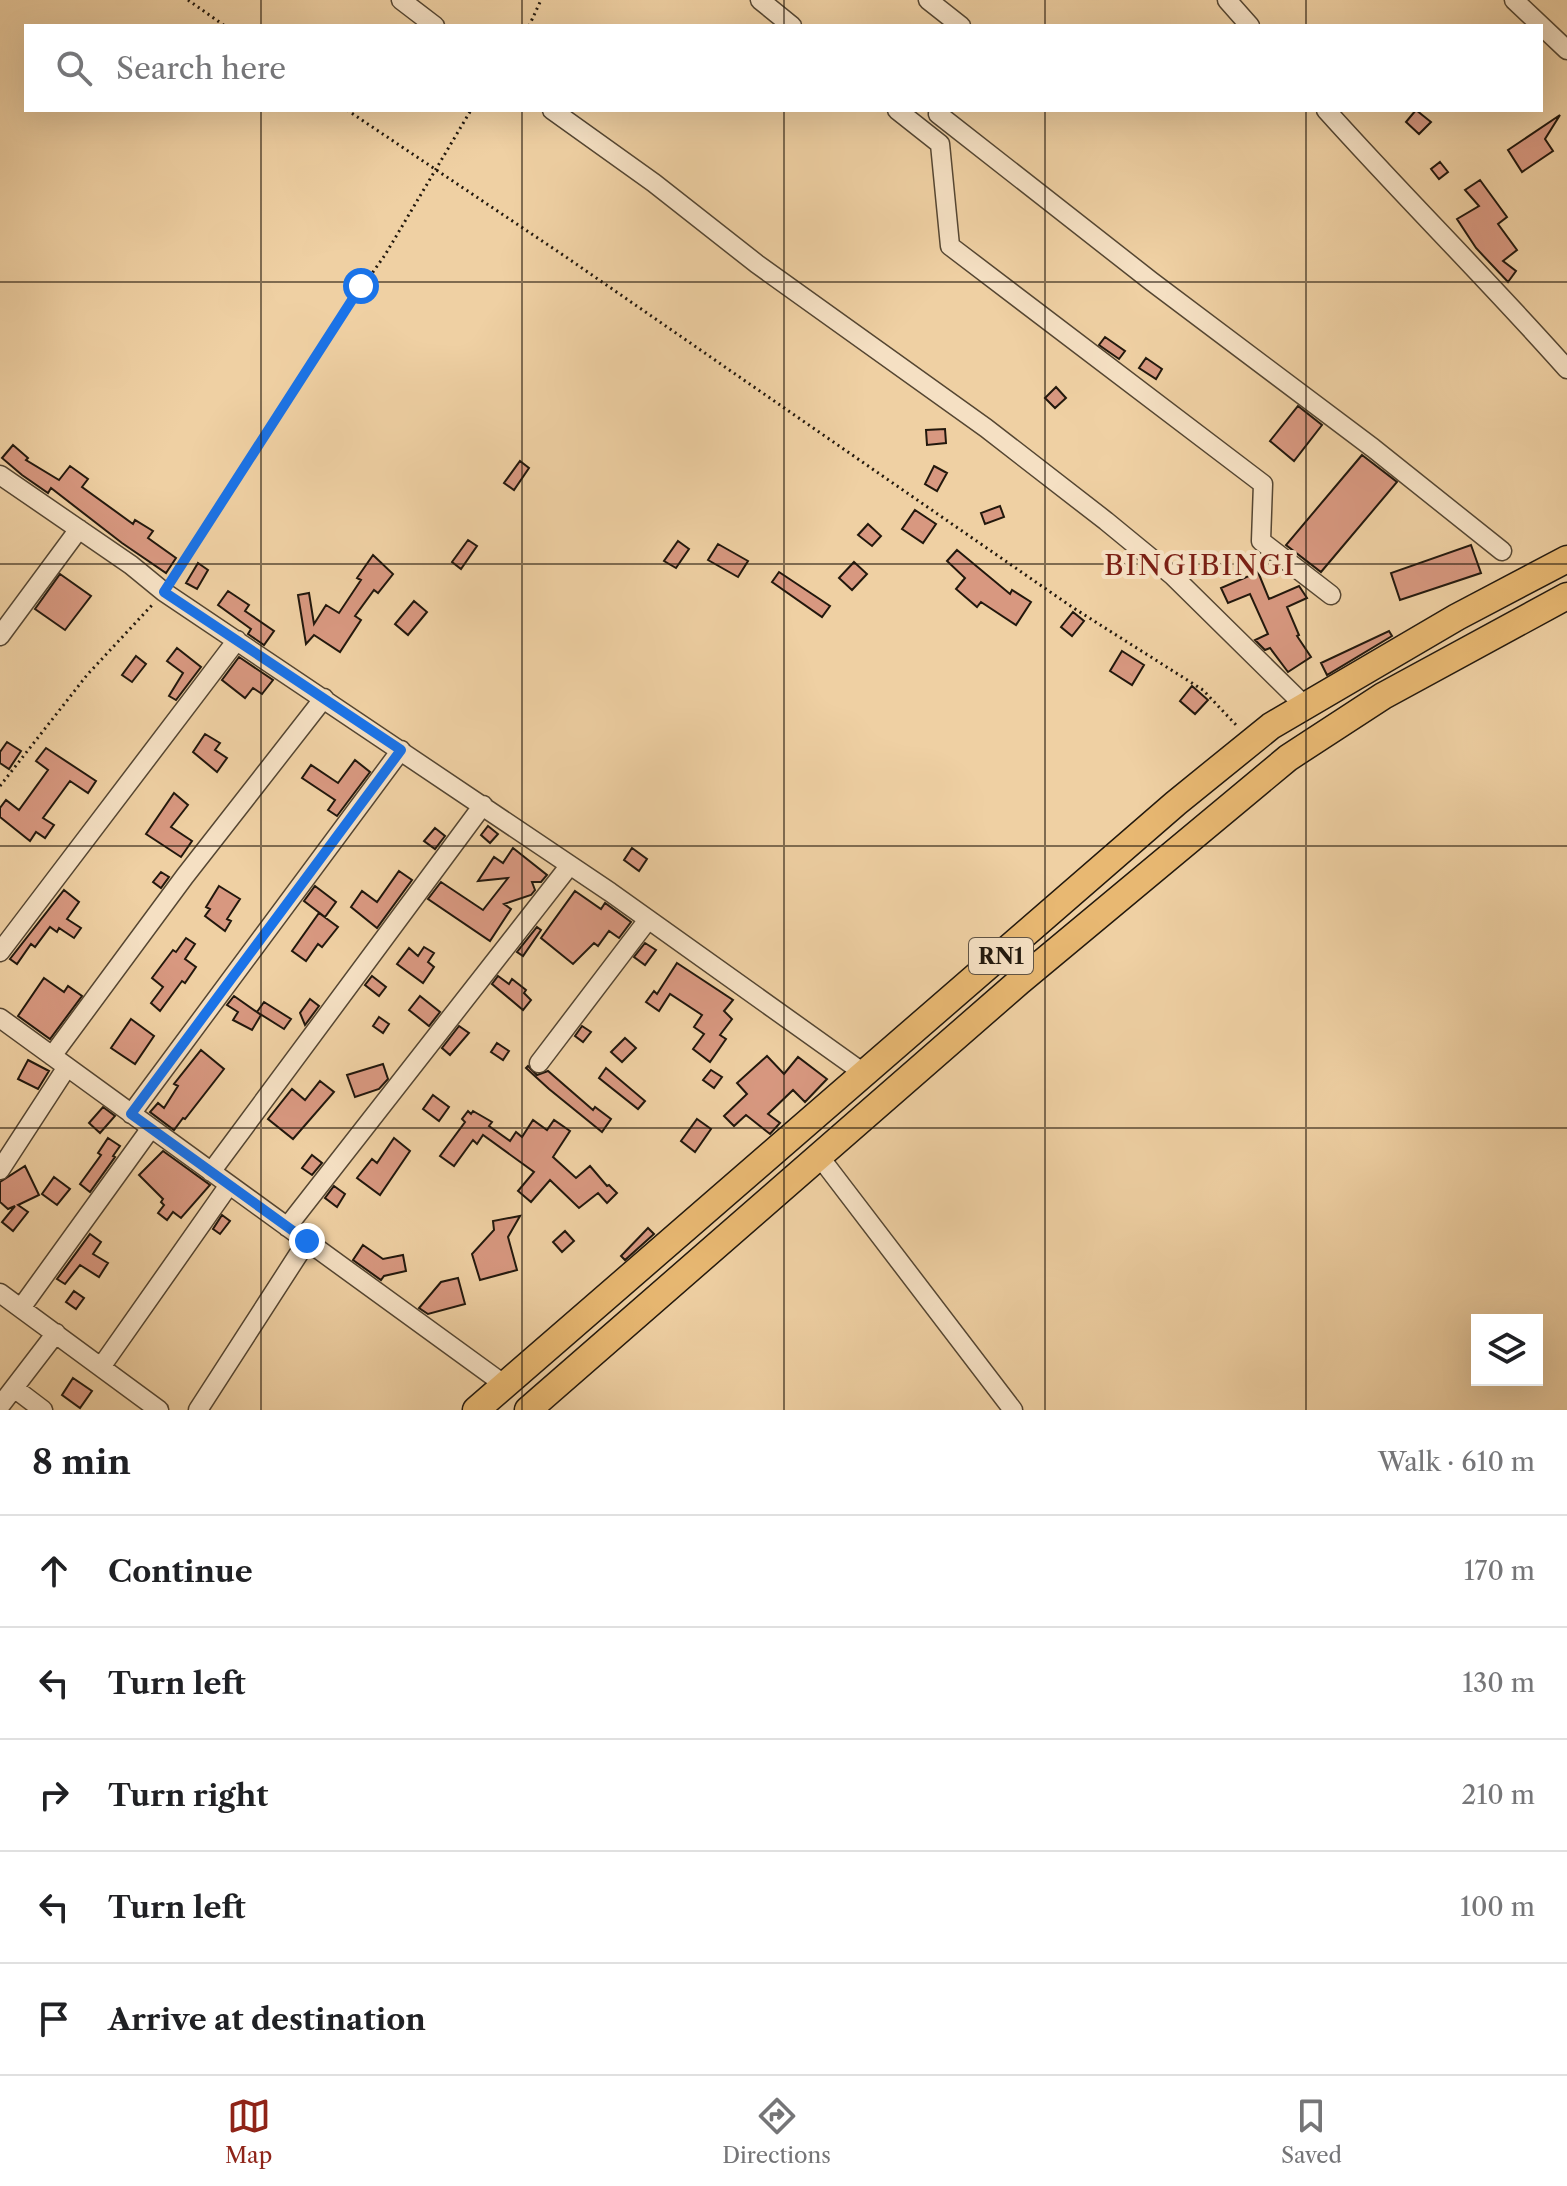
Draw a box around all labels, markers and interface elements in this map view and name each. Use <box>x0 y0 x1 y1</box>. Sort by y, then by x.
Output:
search box <box>24 24 1543 112</box>
icon: search <box>52 46 96 90</box>
text: Search here <box>116 50 286 87</box>
route start <box>343 268 379 304</box>
district label: BINGIBINGI <box>1104 548 1296 582</box>
road number: RN1 <box>969 938 1033 974</box>
route end <box>289 1223 325 1259</box>
map controls <box>1471 1314 1543 1386</box>
button: layers <box>1471 1314 1543 1386</box>
text: 8 min <box>32 1441 131 1483</box>
text: Walk · 610 m <box>1378 1446 1535 1478</box>
icon: ahead <box>32 1549 76 1593</box>
text: Continue <box>108 1553 253 1590</box>
text: 170 m <box>1464 1555 1535 1587</box>
icon: left <box>32 1661 76 1705</box>
text: Turn left <box>108 1665 245 1702</box>
text: 130 m <box>1462 1667 1535 1699</box>
icon: right <box>32 1773 76 1817</box>
text: Turn right <box>108 1777 268 1814</box>
text: 210 m <box>1462 1779 1535 1811</box>
icon: left <box>32 1885 76 1929</box>
text: Turn left <box>108 1889 245 1926</box>
text: 100 m <box>1460 1891 1535 1923</box>
icon: arrive <box>32 1997 76 2041</box>
text: Arrive at destination <box>108 2001 426 2038</box>
tab: Map <box>225 2094 272 2169</box>
tab: Directions <box>722 2094 831 2169</box>
tab: Saved <box>1281 2094 1342 2169</box>

